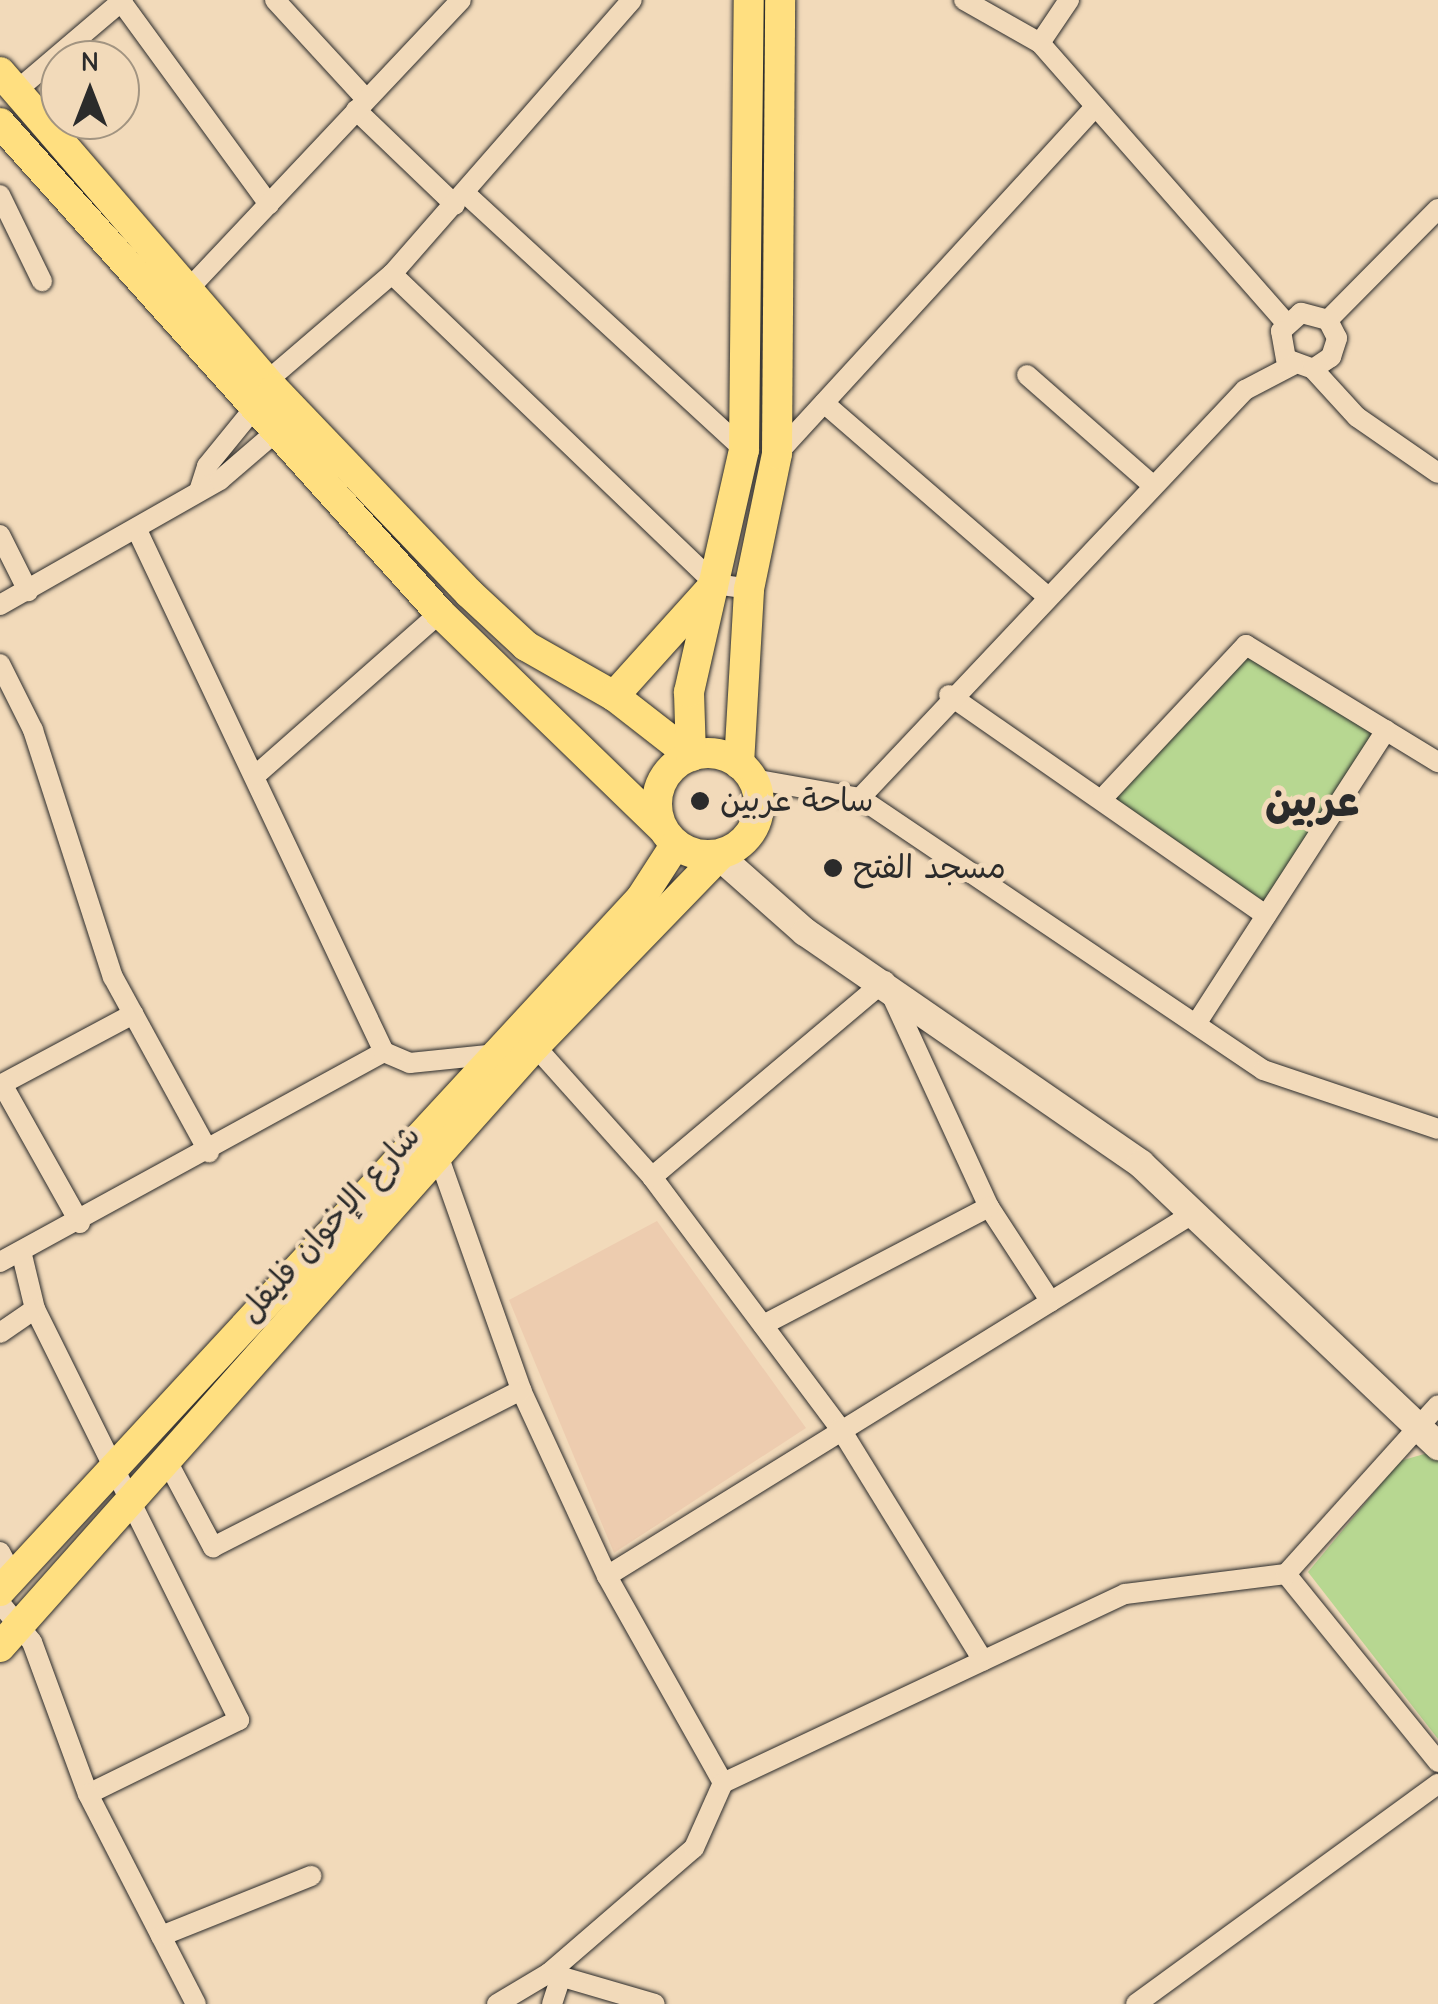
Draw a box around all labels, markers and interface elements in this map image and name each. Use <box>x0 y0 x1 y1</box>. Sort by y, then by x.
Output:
north arrow <box>40 40 140 140</box>
text: N <box>81 46 99 78</box>
district label: عربين <box>1265 778 1359 828</box>
place label: ساحة عربين <box>720 782 873 820</box>
marker: ساحة عربين <box>689 790 711 812</box>
place label: مسجد الفتح <box>853 849 1006 887</box>
marker: مسجد الفتح <box>822 857 844 879</box>
street label: شارع الإخوان فليفل <box>231 1117 429 1331</box>

